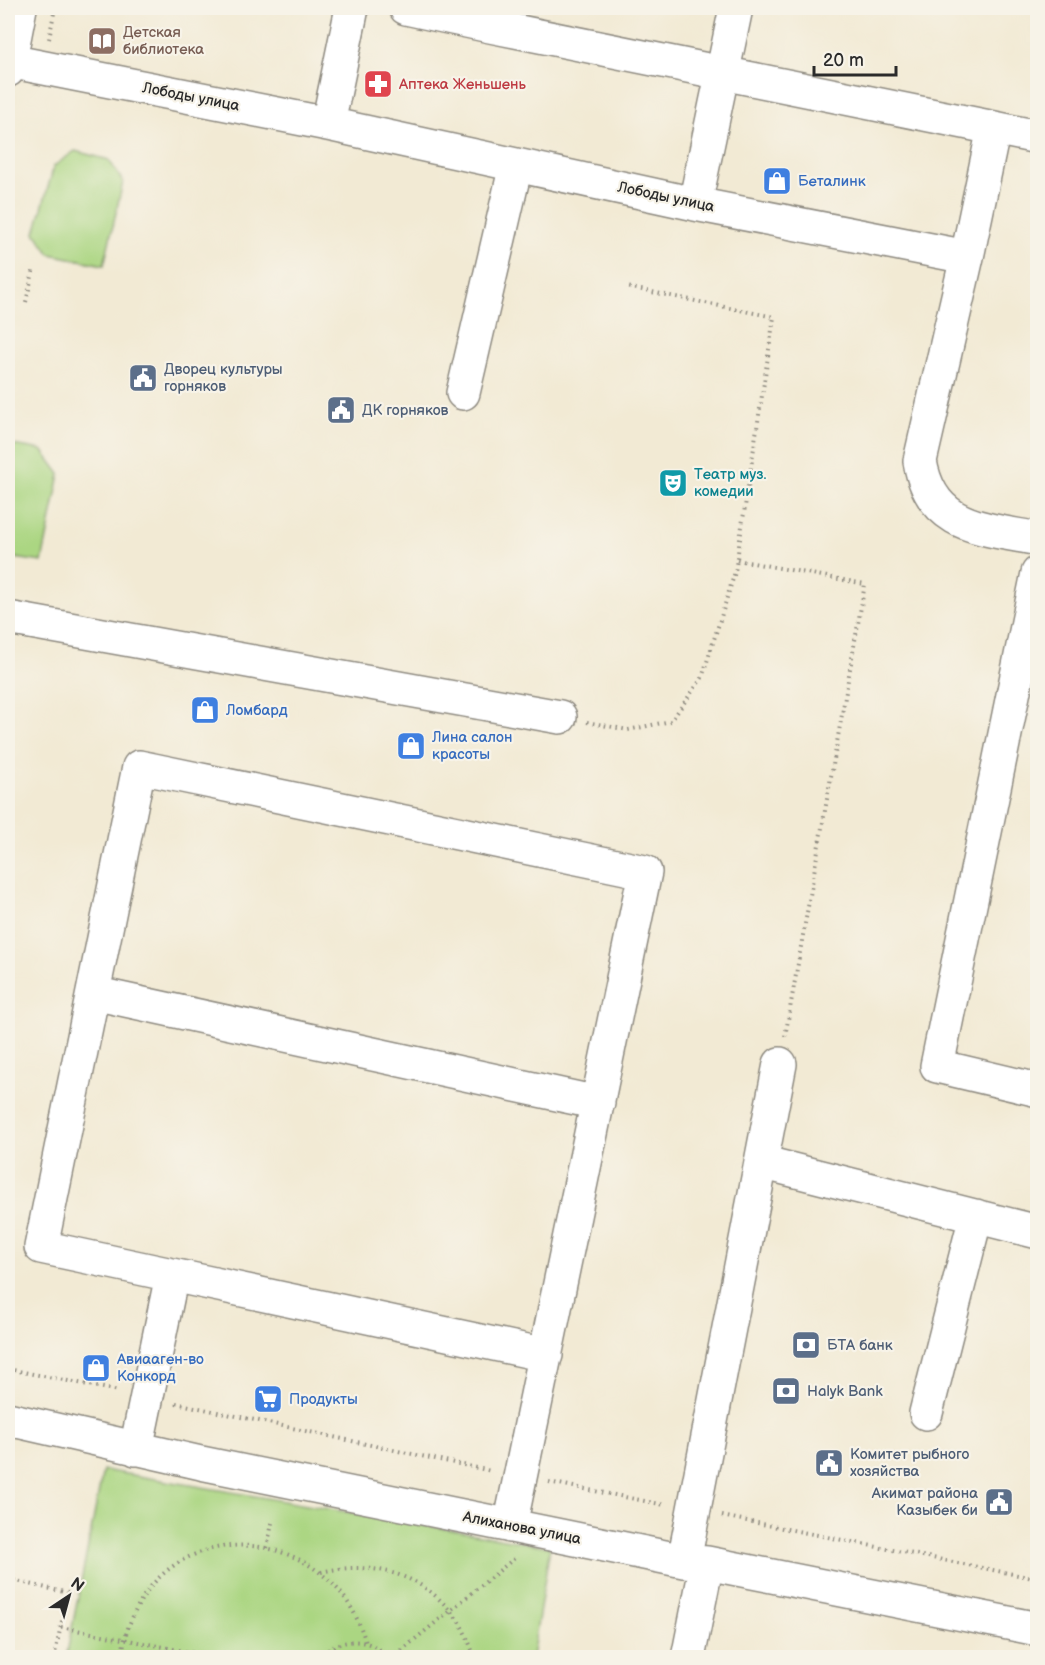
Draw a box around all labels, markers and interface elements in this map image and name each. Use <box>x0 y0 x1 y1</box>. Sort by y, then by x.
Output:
place label: Детская библиотека <box>123 23 204 59</box>
library icon: Детская библиотека <box>86 25 118 57</box>
scale bar <box>814 39 896 77</box>
text: 20 m <box>823 50 864 71</box>
pharmacy icon: Аптека Женьшень <box>362 68 394 100</box>
place label: Аптека Женьшень <box>398 75 527 94</box>
street label: Лободы улица <box>140 78 241 116</box>
shop icon: Беталинк <box>761 165 793 197</box>
place label: Беталинк <box>798 172 866 191</box>
street label: Лободы улица <box>615 177 716 217</box>
place label: Дворец культуры горняков <box>164 360 283 396</box>
public building icon: Дворец культуры горняков <box>127 362 159 394</box>
public building icon: ДК горняков <box>325 394 357 426</box>
place label: ДК горняков <box>362 401 448 420</box>
place label: Театр муз. комедии <box>694 465 766 501</box>
theatre icon: Театр муз. комедии <box>657 467 689 499</box>
shop icon: Ломбард <box>189 694 221 726</box>
place label: Ломбард <box>225 701 288 720</box>
place label: Лина салон красоты <box>431 728 512 764</box>
shop icon: Лина салон красоты <box>395 730 427 762</box>
bank icon: БТА банк <box>790 1329 822 1361</box>
place label: БТА банк <box>827 1336 893 1355</box>
place label: Авиааген-во Конкорд <box>116 1350 204 1386</box>
shop icon: Авиааген-во Конкорд <box>80 1352 112 1384</box>
bank icon: Halyk Bank <box>770 1375 802 1407</box>
place label: Halyk Bank <box>807 1382 883 1401</box>
supermarket icon: Продукты <box>252 1383 284 1415</box>
place label: Продукты <box>289 1390 358 1409</box>
place label: Комитет рыбного хозяйства <box>850 1445 969 1481</box>
public building icon: Комитет рыбного хозяйства <box>813 1447 845 1479</box>
place label: Акимат района Казыбек би <box>871 1484 978 1520</box>
public building icon: Акимат района Казыбек би <box>983 1486 1015 1518</box>
street label: Алиханова улица <box>460 1507 583 1549</box>
north arrow <box>39 1566 99 1626</box>
text: N <box>66 1574 87 1596</box>

